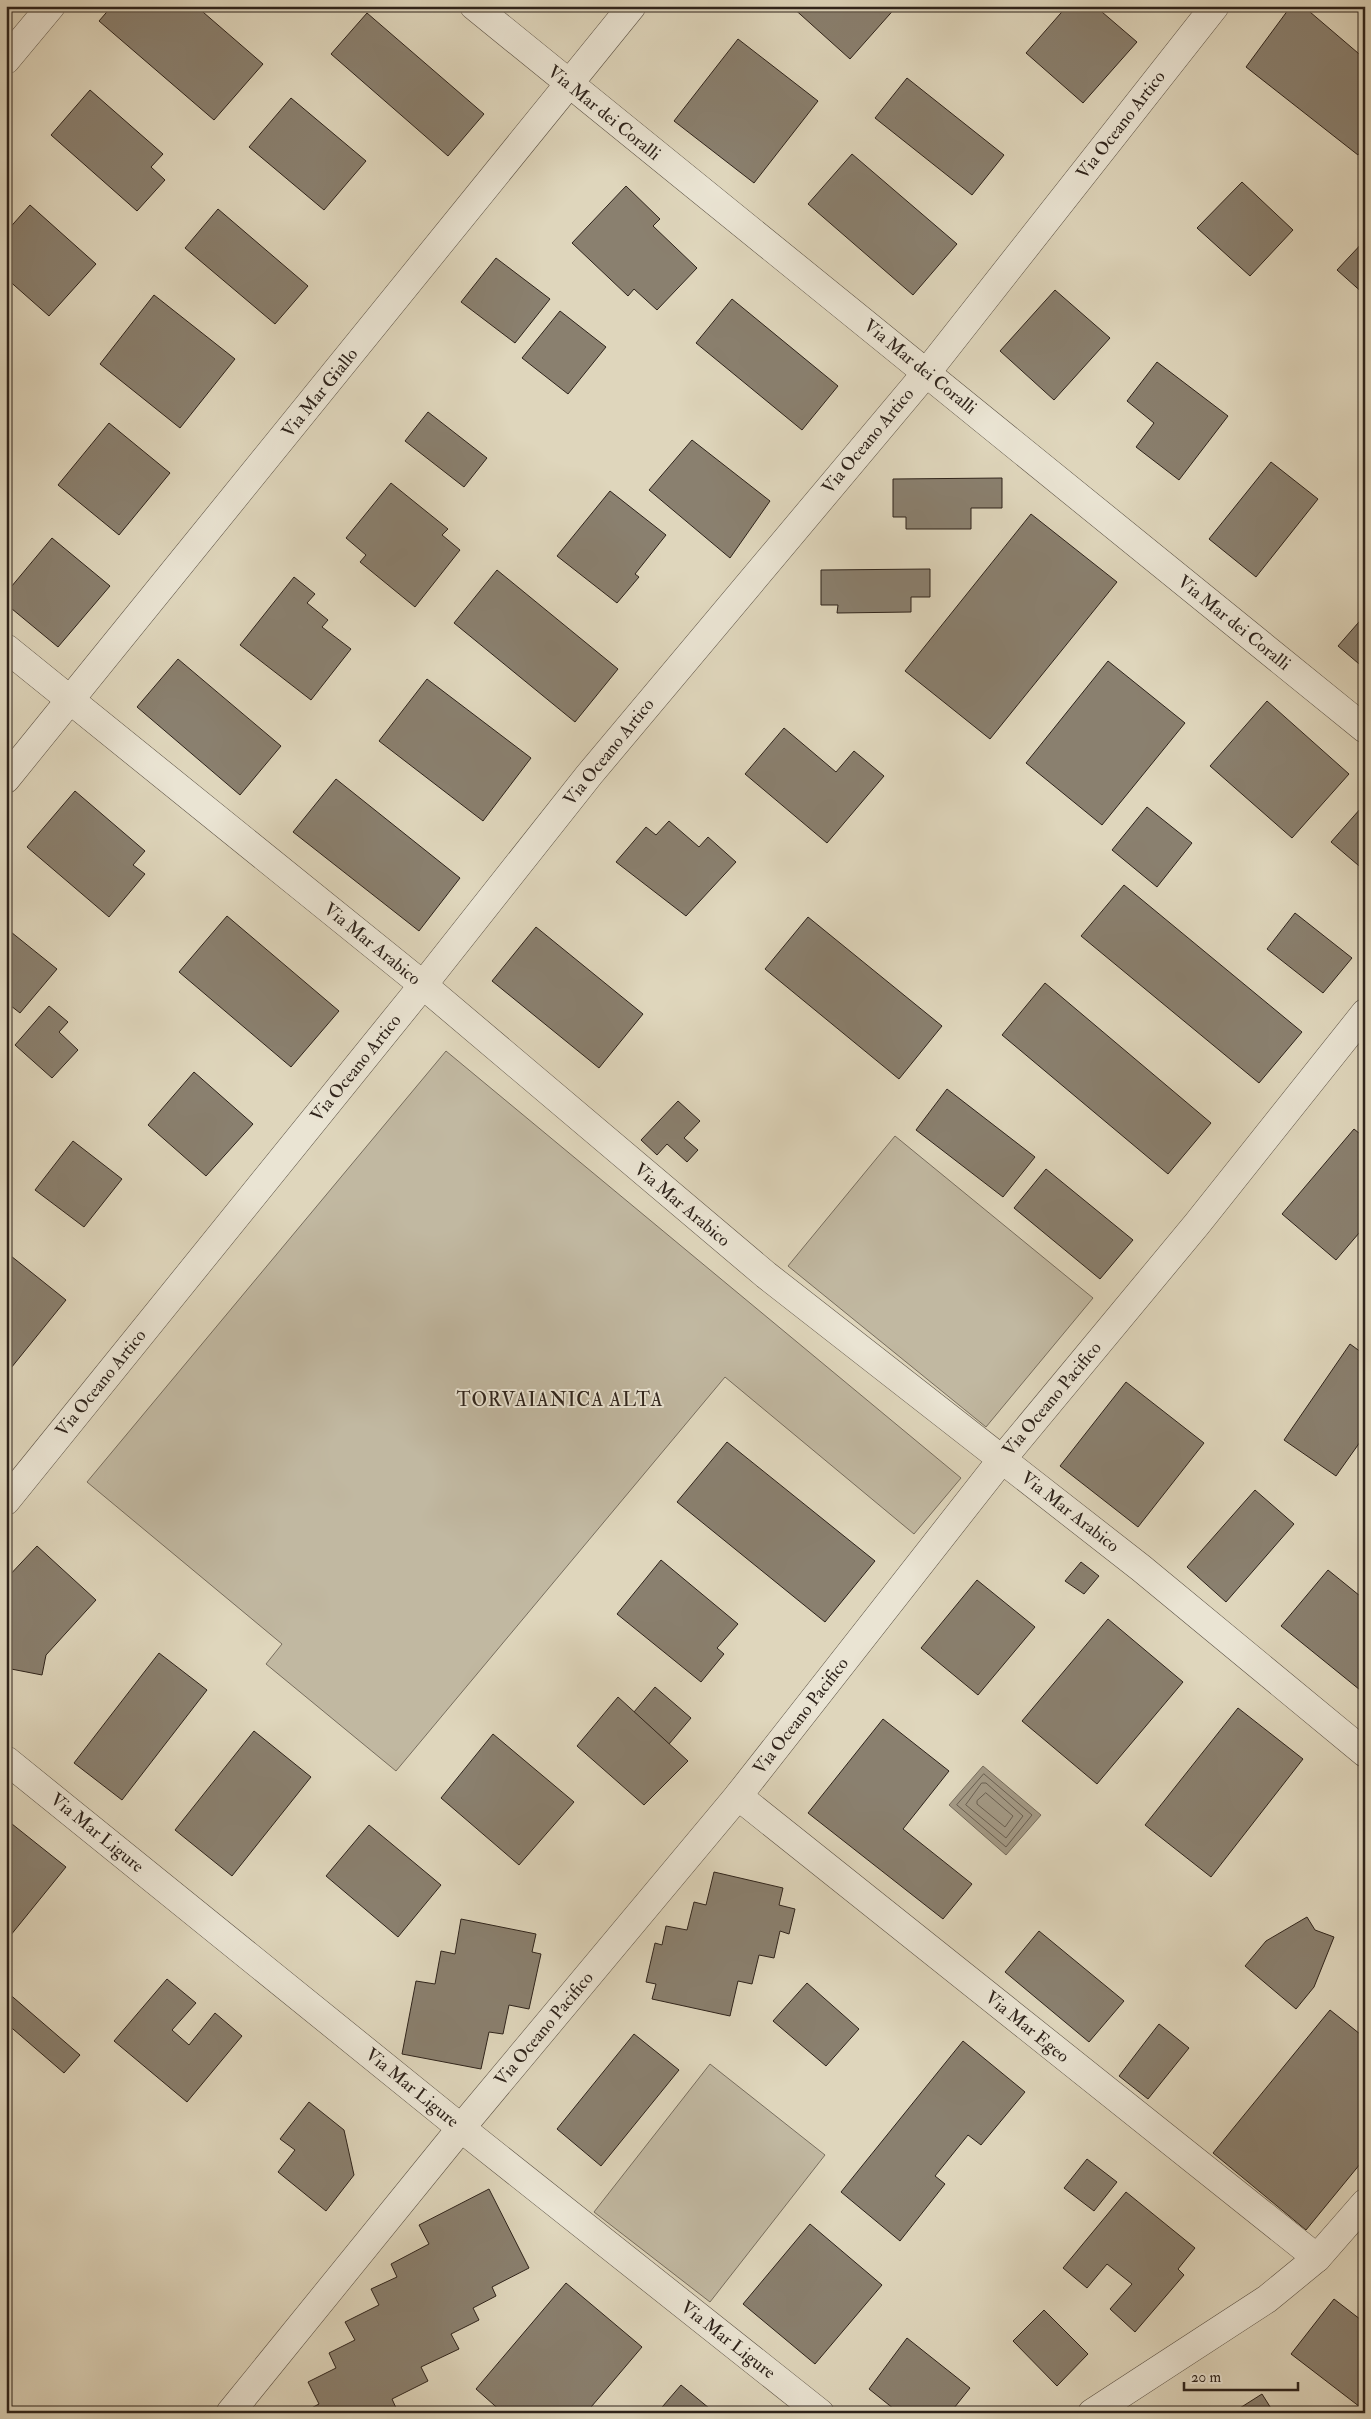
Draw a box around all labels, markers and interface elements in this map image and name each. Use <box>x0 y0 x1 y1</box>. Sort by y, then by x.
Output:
street label: Via Mar dei Coralli <box>543 60 665 166</box>
street label: Via Oceano Artico <box>1071 66 1171 184</box>
street label: Via Mar dei Coralli <box>859 314 981 420</box>
street label: Via Mar Giallo <box>277 343 363 443</box>
street label: Via Oceano Artico <box>817 383 919 499</box>
street label: Via Mar dei Coralli <box>1173 570 1295 676</box>
street label: Via Oceano Artico <box>559 693 660 810</box>
street label: Via Mar Arabico <box>319 898 426 991</box>
street label: Via Oceano Artico <box>306 1009 407 1126</box>
street label: Via Mar Arabico <box>629 1158 735 1252</box>
street label: Via Oceano Artico <box>51 1324 152 1441</box>
street label: Via Oceano Pacifico <box>997 1337 1107 1461</box>
district label: TORVAIANICA ALTA <box>456 1388 664 1412</box>
street label: Via Mar Arabico <box>1016 1466 1124 1558</box>
street label: Via Oceano Pacifico <box>748 1653 854 1779</box>
street label: Via Mar Ligure <box>45 1788 149 1878</box>
street label: Via Oceano Pacifico <box>489 1967 599 2091</box>
street label: Via Mar Egeo <box>980 1986 1074 2068</box>
street label: Via Mar Ligure <box>360 2043 464 2133</box>
street label: Via Mar Ligure <box>676 2296 780 2385</box>
scale bar <box>1184 2359 1297 2391</box>
text: 20 m <box>1191 2368 1221 2387</box>

